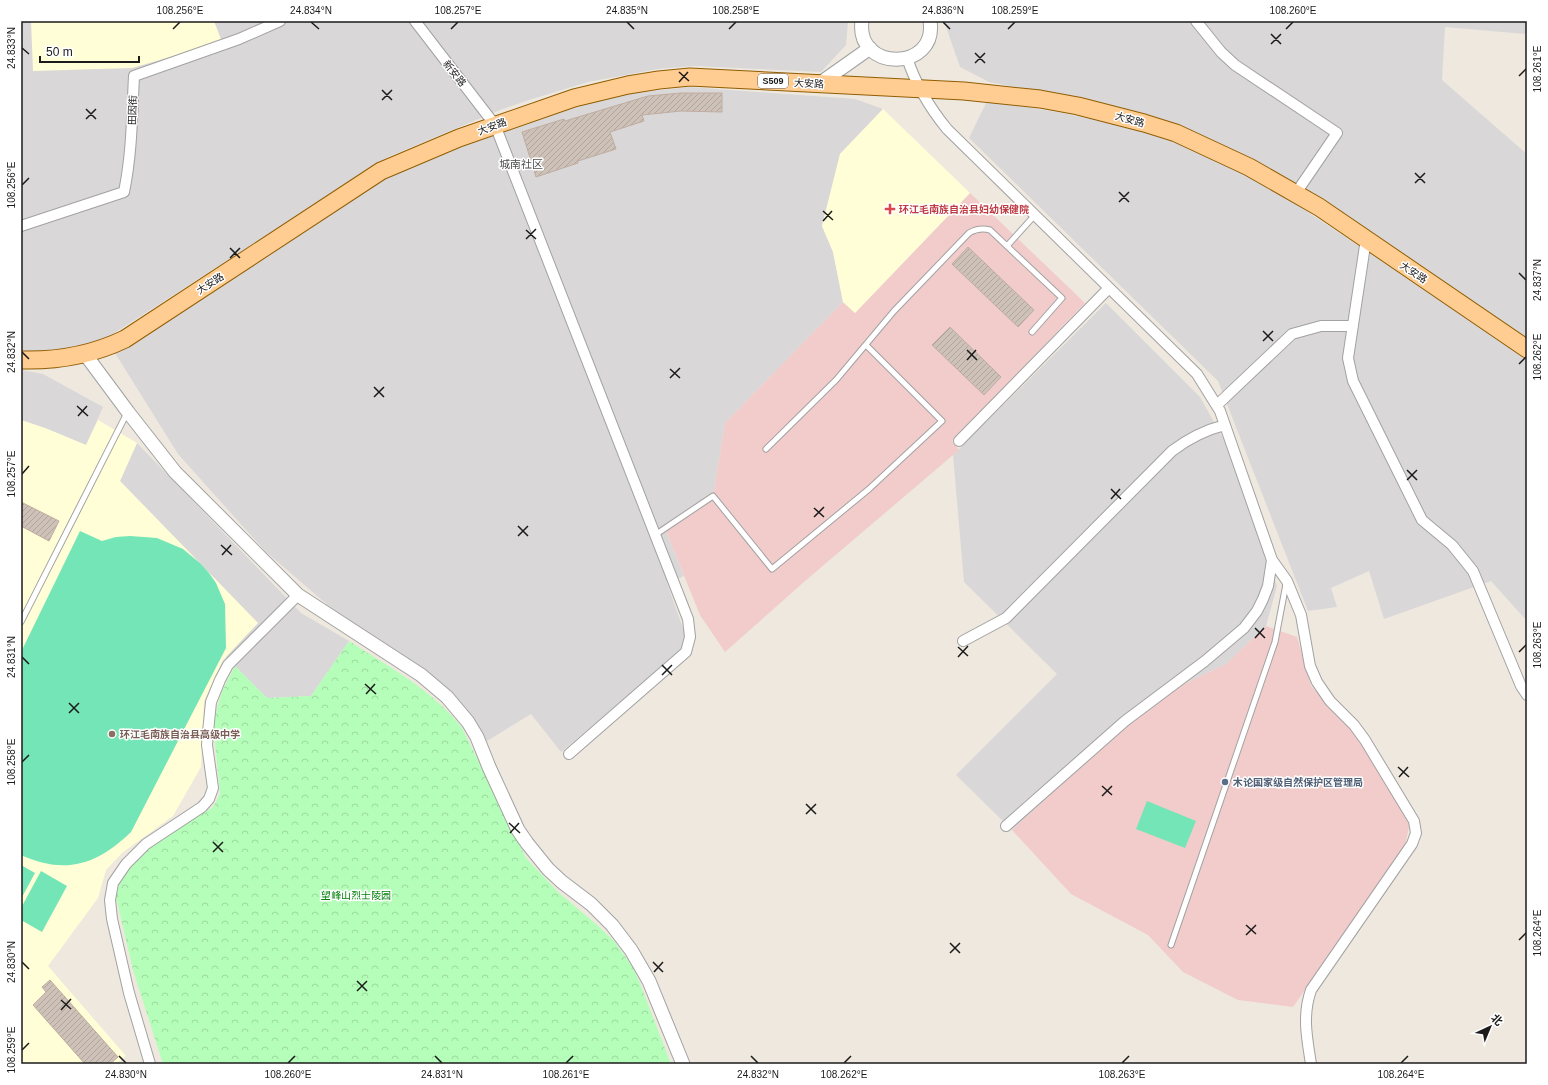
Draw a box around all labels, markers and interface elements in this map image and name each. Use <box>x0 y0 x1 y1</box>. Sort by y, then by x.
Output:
text: 108.256°E <box>157 5 204 16</box>
text: 24.834°N <box>290 5 332 16</box>
text: 108.257°E <box>435 5 482 16</box>
text: 24.835°N <box>606 5 648 16</box>
text: 108.258°E <box>713 5 760 16</box>
text: 24.836°N <box>922 5 964 16</box>
text: 108.259°E <box>992 5 1039 16</box>
text: 108.260°E <box>1270 5 1317 16</box>
text: 24.833°N <box>6 27 17 69</box>
scale bar <box>40 38 139 64</box>
text: 50 m <box>46 45 73 59</box>
text: 108.261°E <box>1532 45 1543 92</box>
street label: 新安路 <box>441 58 468 89</box>
road number: S509 <box>758 74 788 88</box>
street label: 大安路 <box>794 77 824 90</box>
street label: 田因街 <box>126 95 139 125</box>
street label: 大安路 <box>1114 110 1146 129</box>
street label: 大安路 <box>476 116 508 137</box>
district label: 城南社区 <box>499 158 543 170</box>
text: 108.256°E <box>6 161 17 208</box>
marker: 环江毛南族自治县妇幼保健院 <box>884 203 896 215</box>
place label: 环江毛南族自治县妇幼保健院 <box>899 203 1029 215</box>
street label: 大安路 <box>1398 259 1429 285</box>
text: 24.837°N <box>1532 259 1543 301</box>
street label: 大安路 <box>195 271 226 296</box>
text: 24.832°N <box>6 331 17 373</box>
text: 108.262°E <box>1532 333 1543 380</box>
text: 108.257°E <box>6 450 17 497</box>
text: 108.263°E <box>1532 621 1543 668</box>
text: 24.831°N <box>6 636 17 678</box>
marker: 环江毛南族自治县高级中学 <box>107 729 117 739</box>
place label: 环江毛南族自治县高级中学 <box>120 729 240 740</box>
text: 108.258°E <box>6 738 17 785</box>
place label: 木论国家级自然保护区管理局 <box>1232 776 1363 788</box>
marker: 木论国家级自然保护区管理局 <box>1220 777 1230 787</box>
park label: 望峰山烈士陵园 <box>321 890 391 901</box>
text: 108.264°E <box>1532 909 1543 956</box>
text: 24.830°N <box>6 941 17 983</box>
north arrow <box>1470 1007 1510 1047</box>
text: 北 <box>1489 1012 1505 1028</box>
text: 108.259°E <box>6 1026 17 1073</box>
text: 24.830°N <box>105 1069 147 1080</box>
text: 108.260°E <box>265 1069 312 1080</box>
text: 24.831°N <box>421 1069 463 1080</box>
text: 108.261°E <box>543 1069 590 1080</box>
text: 24.832°N <box>737 1069 779 1080</box>
text: 108.262°E <box>821 1069 868 1080</box>
text: 108.263°E <box>1099 1069 1146 1080</box>
text: 108.264°E <box>1378 1069 1425 1080</box>

